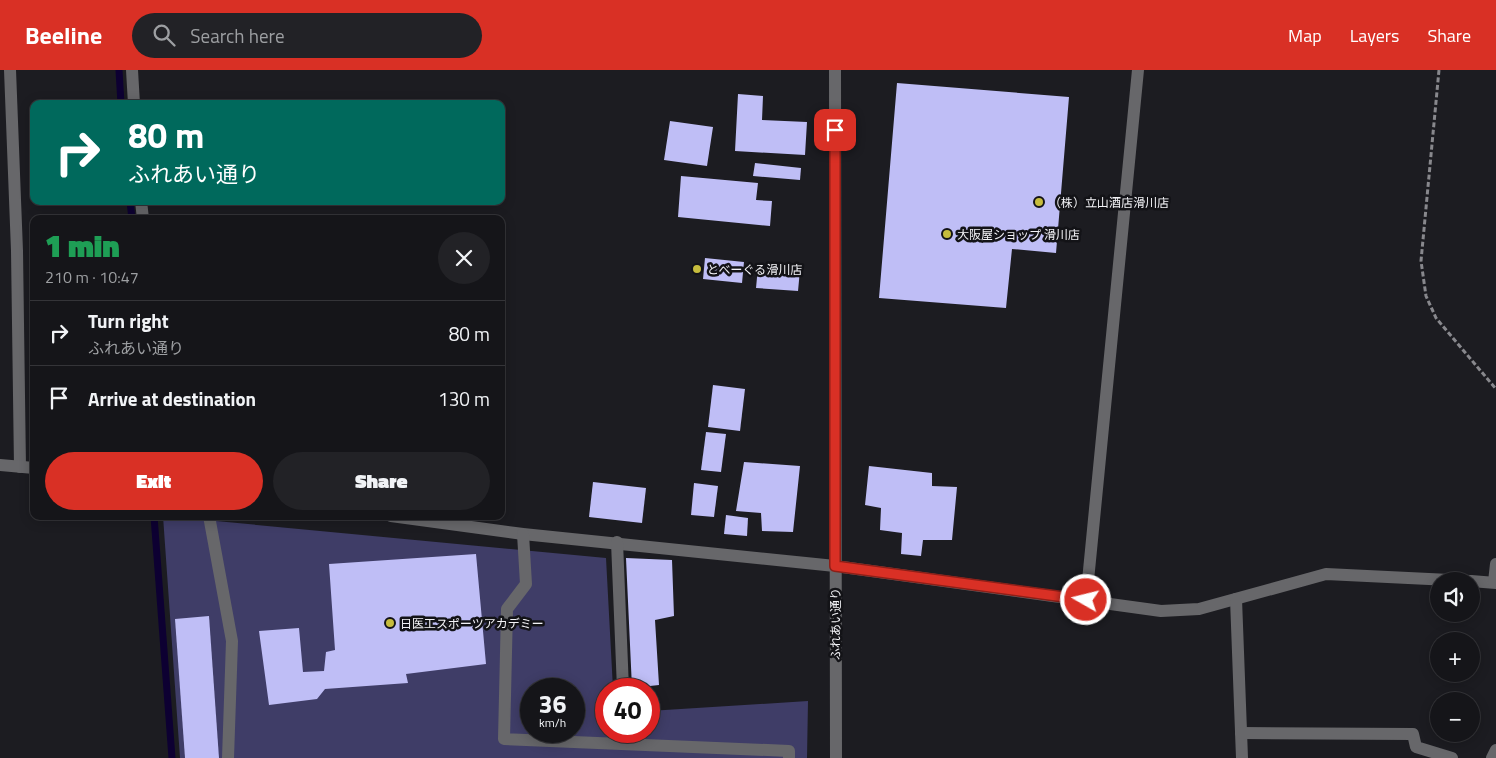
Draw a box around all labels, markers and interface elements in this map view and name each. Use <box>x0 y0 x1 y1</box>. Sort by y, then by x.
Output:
search box <box>132 13 482 58</box>
text: Beeline <box>25 17 102 53</box>
icon: search <box>150 21 178 49</box>
text: Search here <box>190 21 285 50</box>
text: Map <box>1288 22 1322 49</box>
text: Layers <box>1350 22 1399 49</box>
text: Share <box>1427 22 1471 49</box>
text: 80 m <box>128 108 204 162</box>
pin <box>814 109 856 151</box>
icon: arrive <box>821 116 849 144</box>
icon: right <box>45 120 110 185</box>
text: ふれあい通り <box>128 157 260 191</box>
place label: （株）立山酒店滑川店 <box>1049 193 1169 212</box>
marker: （株）立山酒店滑川店 <box>1033 196 1045 208</box>
text: 1 min <box>45 223 120 269</box>
place label: 大阪屋ショップ 滑川店 <box>957 225 1080 244</box>
marker: 大阪屋ショップ 滑川店 <box>941 228 953 240</box>
button: close <box>438 232 490 284</box>
place label: とべーぐる滑川店 <box>707 260 802 279</box>
marker: とべーぐる滑川店 <box>691 263 703 275</box>
text: 210 m · 10:47 <box>45 265 139 289</box>
text: Turn right <box>88 306 169 335</box>
icon: right <box>45 319 73 347</box>
text: 80 m <box>449 319 490 348</box>
text: ふれあい通り <box>88 336 184 360</box>
icon: arrive <box>45 384 73 412</box>
text: Arrive at destination <box>88 384 256 413</box>
text: 130 m <box>438 384 490 413</box>
button: Exit <box>45 452 263 510</box>
button: Share <box>273 452 490 510</box>
map controls <box>1430 572 1480 742</box>
button: sound <box>1430 572 1480 622</box>
position arrow <box>1059 573 1111 625</box>
street label: ふれあい通り <box>826 588 845 660</box>
place label: 日医工スポーツアカデミー <box>400 614 544 633</box>
marker: 日医工スポーツアカデミー <box>384 617 396 629</box>
button: + <box>1430 632 1480 682</box>
speed limit sign: 40 <box>595 678 660 743</box>
text: 36 <box>538 685 567 723</box>
button: − <box>1430 692 1480 742</box>
text: km/h <box>539 713 566 732</box>

